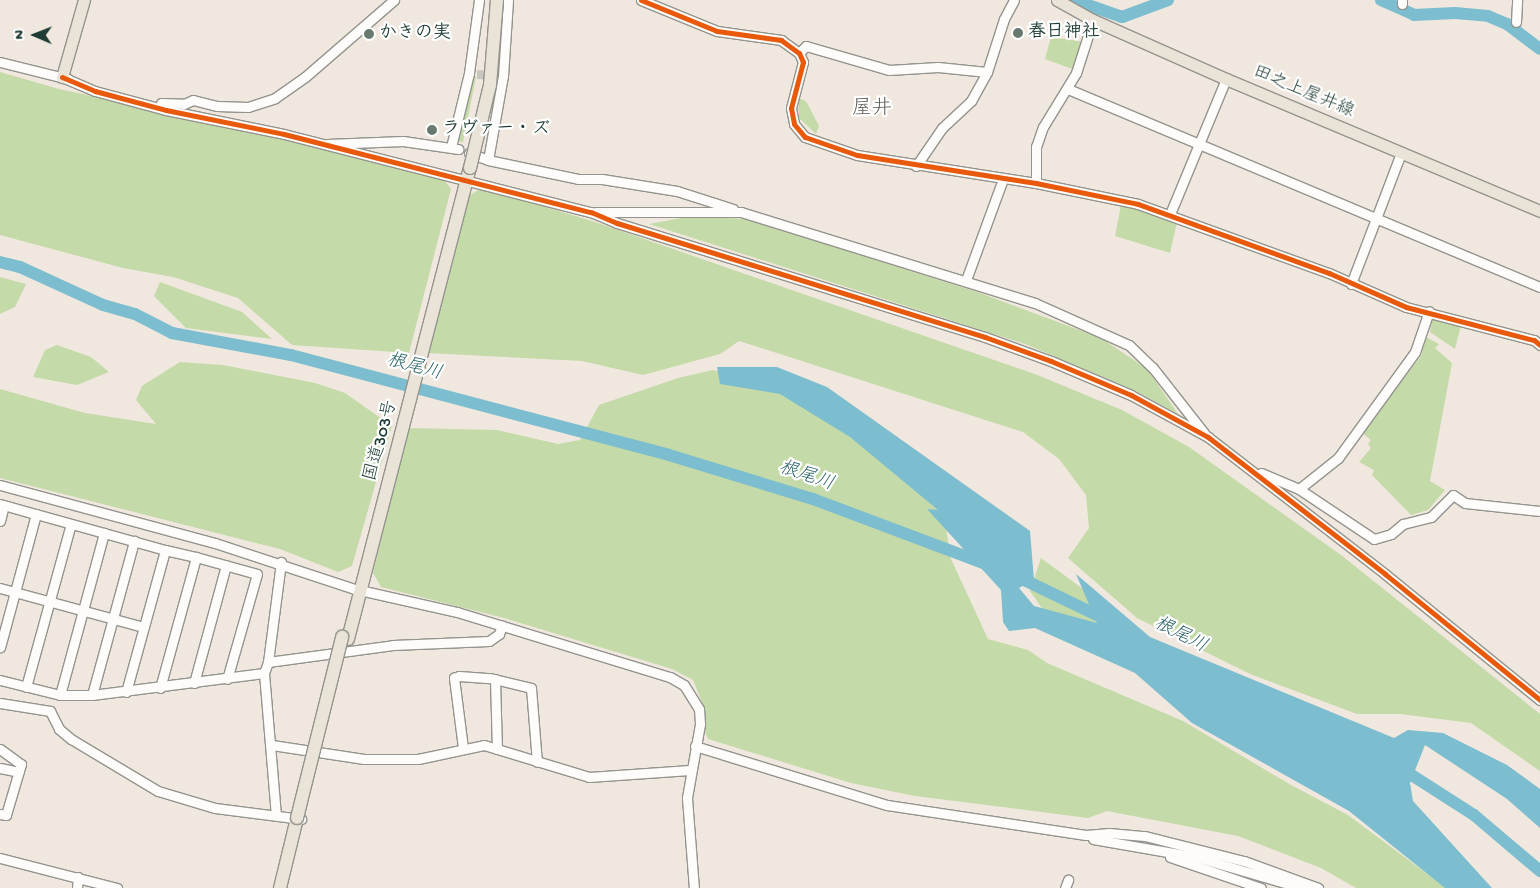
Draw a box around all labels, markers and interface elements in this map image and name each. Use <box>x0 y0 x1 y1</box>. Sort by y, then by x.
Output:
north arrow <box>10 10 60 60</box>
place label: 春日神社 <box>1028 22 1100 44</box>
place label: かきの実 <box>379 23 451 45</box>
marker: 春日神社 <box>1012 27 1024 39</box>
marker: かきの実 <box>363 28 375 40</box>
text: N <box>11 30 28 39</box>
street label: 田之上屋井線 <box>1249 62 1357 124</box>
district label: 屋井 <box>852 97 892 121</box>
place label: ラヴァー・ズ <box>442 119 550 141</box>
marker: ラヴァー・ズ <box>426 124 438 136</box>
water label: 根尾川 <box>384 350 444 386</box>
street label: 国道303号 <box>361 398 403 484</box>
water label: 根尾川 <box>775 457 837 497</box>
water label: 根尾川 <box>1149 613 1211 659</box>

